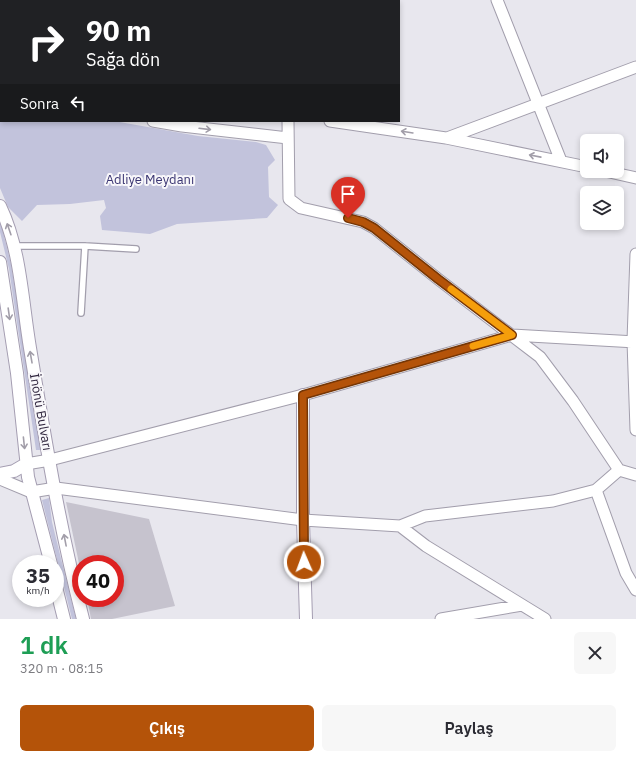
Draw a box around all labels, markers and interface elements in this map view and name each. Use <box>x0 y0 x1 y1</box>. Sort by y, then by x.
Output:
text: 90 m <box>86 12 151 49</box>
icon: right <box>20 16 72 68</box>
text: Sağa dön <box>86 48 160 71</box>
icon: left <box>67 92 89 114</box>
text: Sonra <box>20 94 59 113</box>
one-way arrow <box>198 125 211 133</box>
one-way arrow <box>401 128 414 136</box>
map controls <box>580 134 624 230</box>
button: sound <box>580 134 624 178</box>
one-way arrow <box>529 151 542 159</box>
park label: Adliye Meydanı <box>106 171 194 188</box>
pin <box>331 177 365 218</box>
icon: arrive <box>337 183 359 205</box>
button: layers <box>580 186 624 230</box>
one-way arrow <box>5 224 13 236</box>
one-way arrow <box>5 307 13 320</box>
one-way arrow <box>27 351 35 364</box>
street label: İnönü Bulvarı <box>26 372 56 452</box>
one-way arrow <box>20 436 27 449</box>
one-way arrow <box>60 534 68 547</box>
position arrow <box>283 541 325 583</box>
speed limit sign: 40 <box>72 555 124 607</box>
text: 35 <box>26 562 50 589</box>
text: km/h <box>26 584 50 597</box>
text: 1 dk <box>20 629 68 661</box>
button: close <box>574 632 616 674</box>
text: 320 m · 08:15 <box>20 660 103 677</box>
button: Çıkış <box>20 705 314 751</box>
button: Paylaş <box>322 705 616 751</box>

